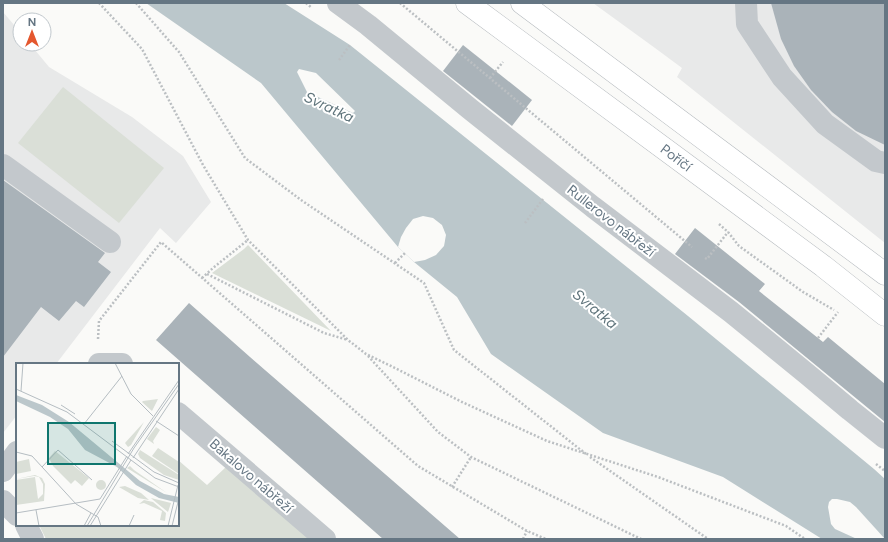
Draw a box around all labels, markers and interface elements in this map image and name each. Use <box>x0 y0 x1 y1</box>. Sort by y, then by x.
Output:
north arrow <box>12 12 52 52</box>
text: N <box>28 16 36 29</box>
water label: Svratka <box>301 88 357 126</box>
street label: Poříčí <box>657 141 696 176</box>
street label: Rullerovo nábřeží <box>563 181 659 261</box>
water label: Svratka <box>569 285 621 333</box>
inset map <box>16 363 179 526</box>
street label: Bakalovo nábřeží <box>206 435 297 517</box>

